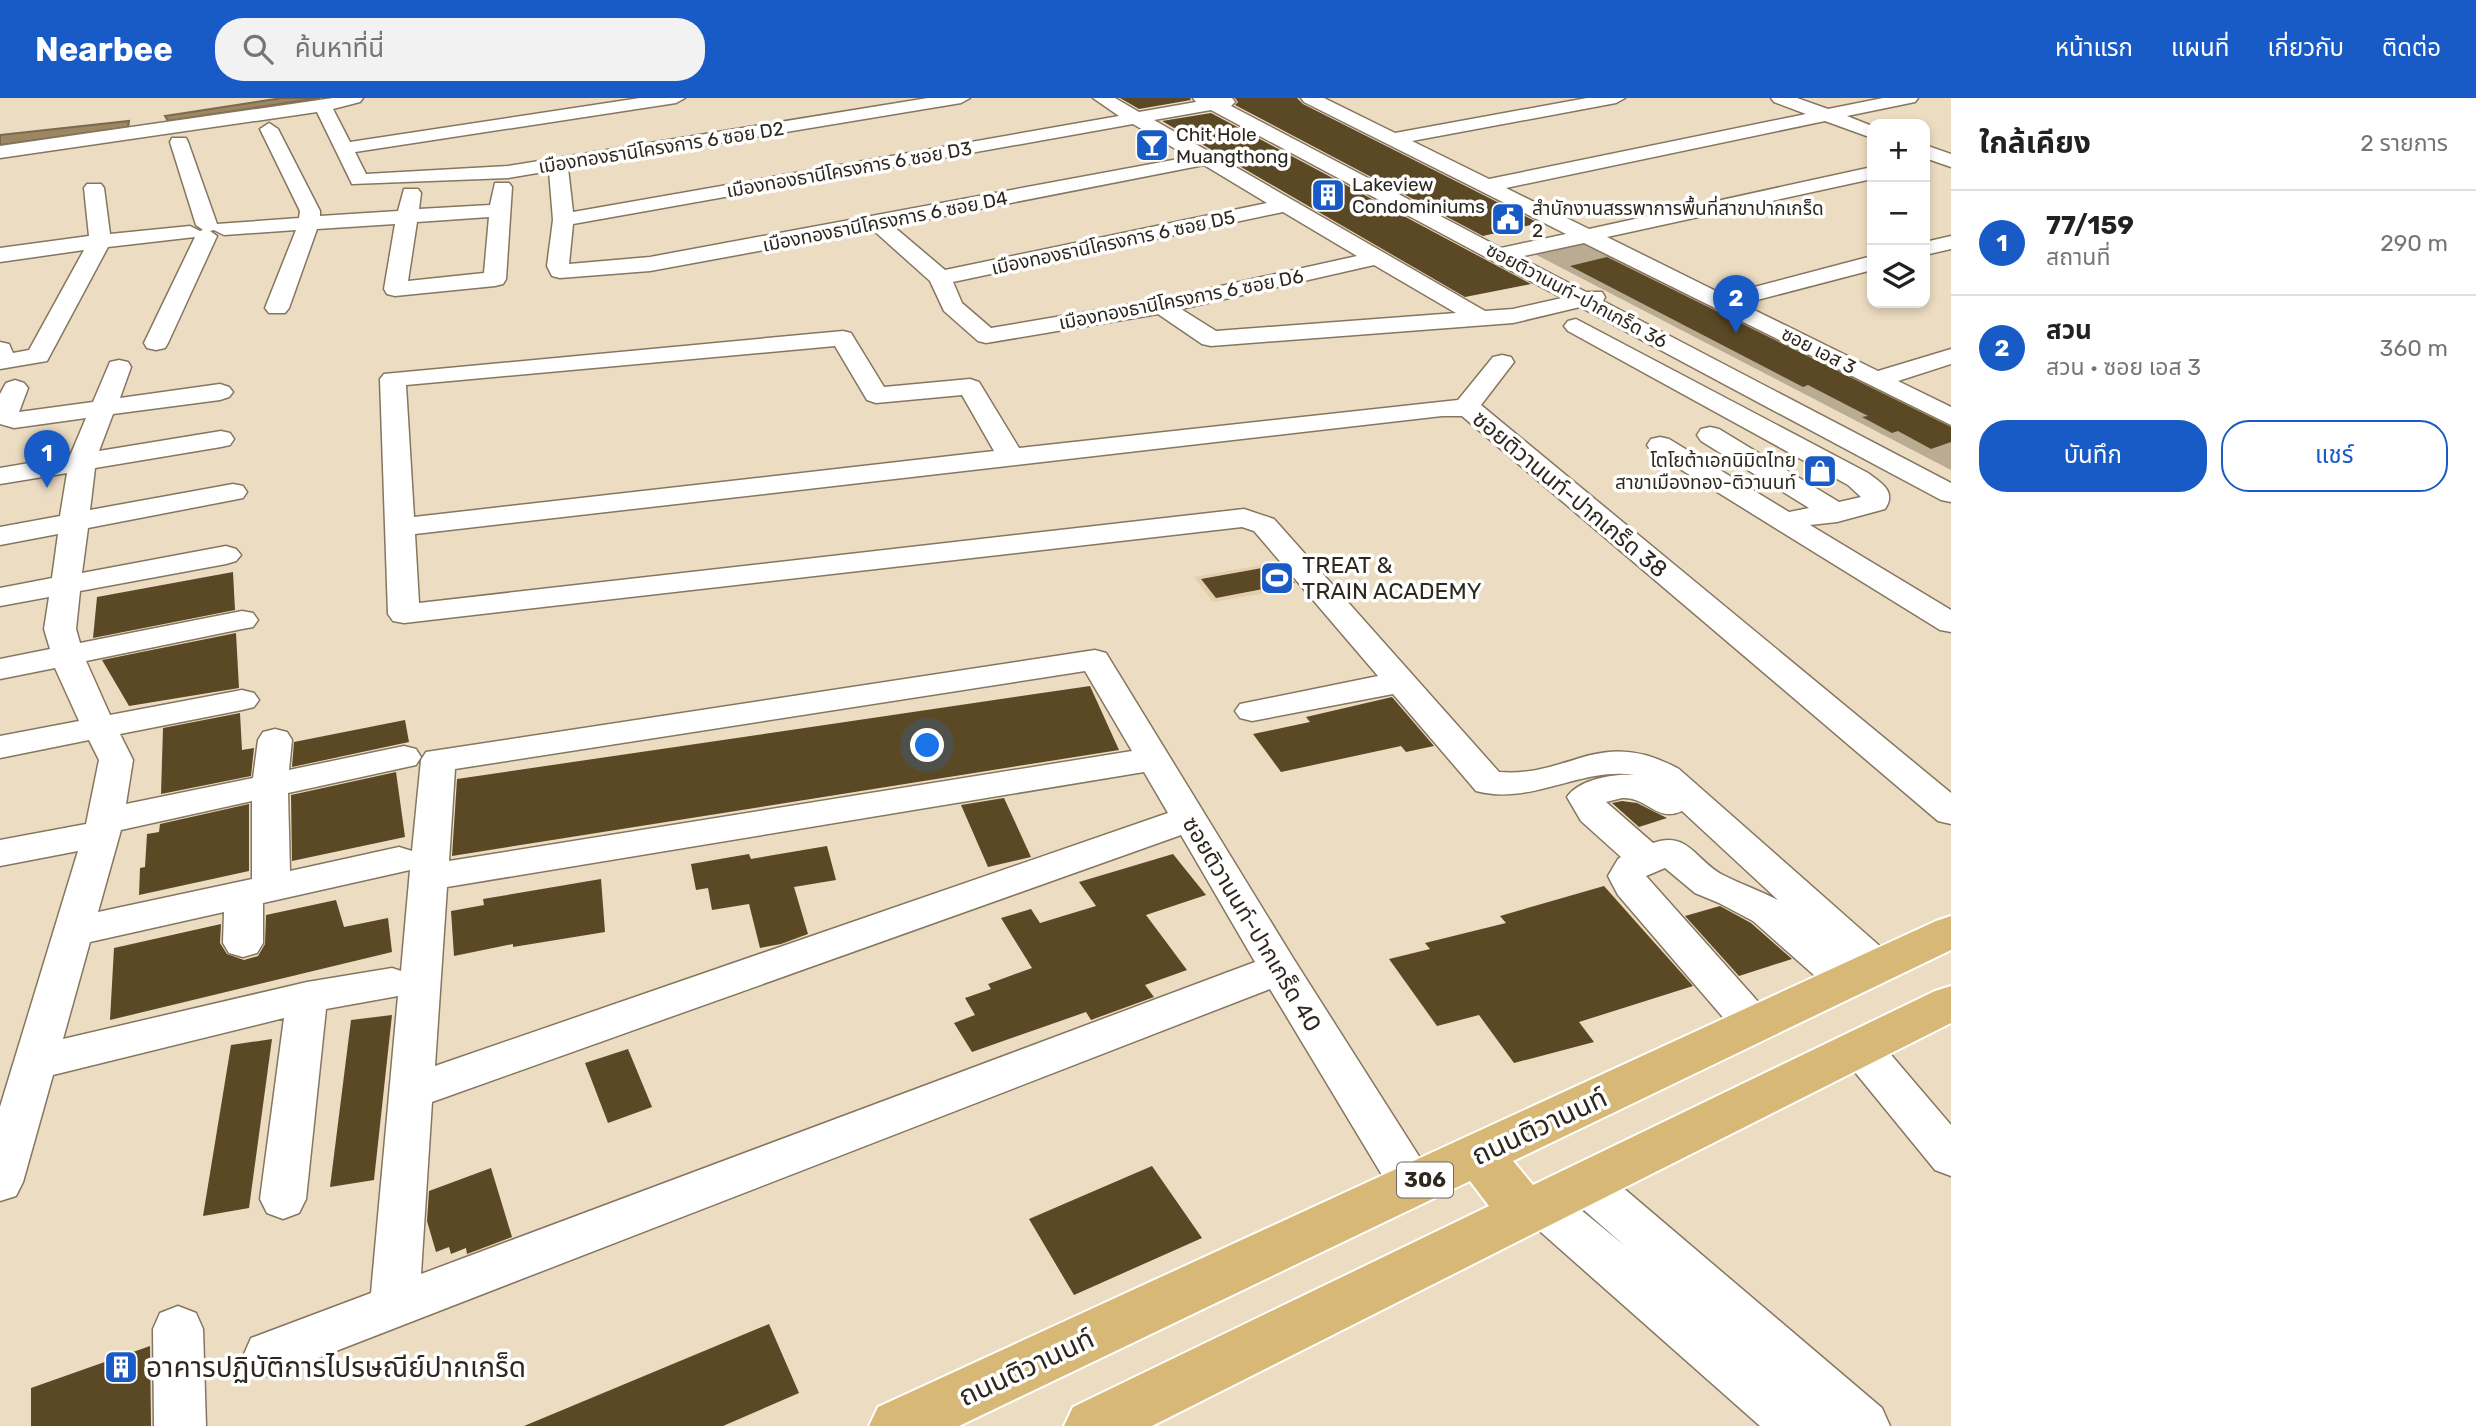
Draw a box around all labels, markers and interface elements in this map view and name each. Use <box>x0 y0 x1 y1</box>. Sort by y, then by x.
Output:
search box <box>215 18 705 81</box>
text: Nearbee <box>35 30 173 69</box>
icon: search <box>239 30 277 68</box>
text: ค้นหาที่นี่ <box>295 33 384 64</box>
text: หน้าแรก <box>2055 34 2133 62</box>
text: แผนที่ <box>2171 34 2229 62</box>
text: เกี่ยวกับ <box>2267 34 2344 62</box>
text: ติดต่อ <box>2382 34 2441 62</box>
street label: เมืองทองธานีโครงการ 6 ซอย D2 <box>537 117 786 178</box>
map controls <box>1867 119 1930 308</box>
button: + <box>1867 119 1930 182</box>
place label: Chit Hole Muangthong <box>1176 123 1289 168</box>
text: ใกล้เคียง <box>1979 125 2091 161</box>
bar icon: Chit Hole Muangthong <box>1133 126 1171 164</box>
text: 2 รายการ <box>2360 129 2448 157</box>
street label: เมืองทองธานีโครงการ 6 ซอย D3 <box>725 137 974 202</box>
place label: Lakeview Condominiums <box>1352 173 1485 218</box>
building icon: Lakeview Condominiums <box>1309 176 1347 214</box>
button: − <box>1867 182 1930 245</box>
street label: เมืองทองธานีโครงการ 6 ซอย D4 <box>761 186 1010 257</box>
place label: สำนักงานสรรพาการพื้นที่สาขาปากเกร็ด 2 <box>1532 195 1824 242</box>
public building icon: สำนักงานสรรพาการพื้นที่สาขาปากเกร็ด 2 <box>1489 200 1527 238</box>
street label: เมืองทองธานีโครงการ 6 ซอย D5 <box>989 205 1237 280</box>
text: 77/159 <box>2046 210 2134 241</box>
text: 1 <box>1996 229 2008 257</box>
text: 290 m <box>2380 229 2448 257</box>
street label: ซอยติวานนท์-ปากเกร็ด 36 <box>1482 238 1671 353</box>
text: สถานที่ <box>2046 243 2110 271</box>
button: layers <box>1867 245 1930 308</box>
street label: เมืองทองธานีโครงการ 6 ซอย D6 <box>1057 264 1305 335</box>
pin: 2 <box>1713 275 1759 333</box>
text: สวน <box>2046 315 2092 346</box>
street label: ซอย เอส 3 <box>1778 322 1860 379</box>
text: 2 <box>1995 334 2009 362</box>
text: 360 m <box>2380 334 2448 362</box>
text: สวน · ซอย เอส 3 <box>2046 353 2201 381</box>
street label: ซอยติวานนท์-ปากเกร็ด 38 <box>1467 404 1673 584</box>
button: บันทึก <box>1979 420 2207 492</box>
button: แชร์ <box>2221 420 2448 492</box>
pin: 1 <box>24 430 70 488</box>
place label: โตโยต้าเอกนิมิตไทย สาขาเมืองทอง-ติวานนท์ <box>1615 449 1796 494</box>
shop icon: โตโยต้าเอกนิมิตไทย สาขาเมืองทอง-ติวานนท์ <box>1801 452 1839 490</box>
place label: TREAT & TRAIN ACADEMY <box>1302 551 1482 605</box>
sports icon: TREAT & TRAIN ACADEMY <box>1258 559 1296 597</box>
your location <box>910 728 944 762</box>
street label: ซอยติวานนท์-ปากเกร็ด 40 <box>1177 811 1327 1037</box>
street label: ถนนติวานนท์ <box>1466 1081 1612 1172</box>
road number: 306 <box>1397 1162 1453 1198</box>
street label: ถนนติวานนท์ <box>953 1322 1099 1413</box>
building icon: อาคารปฏิบัติการไปรษณีย์ปากเกร็ด <box>102 1348 140 1386</box>
place label: อาคารปฏิบัติการไปรษณีย์ปากเกร็ด <box>146 1351 526 1384</box>

